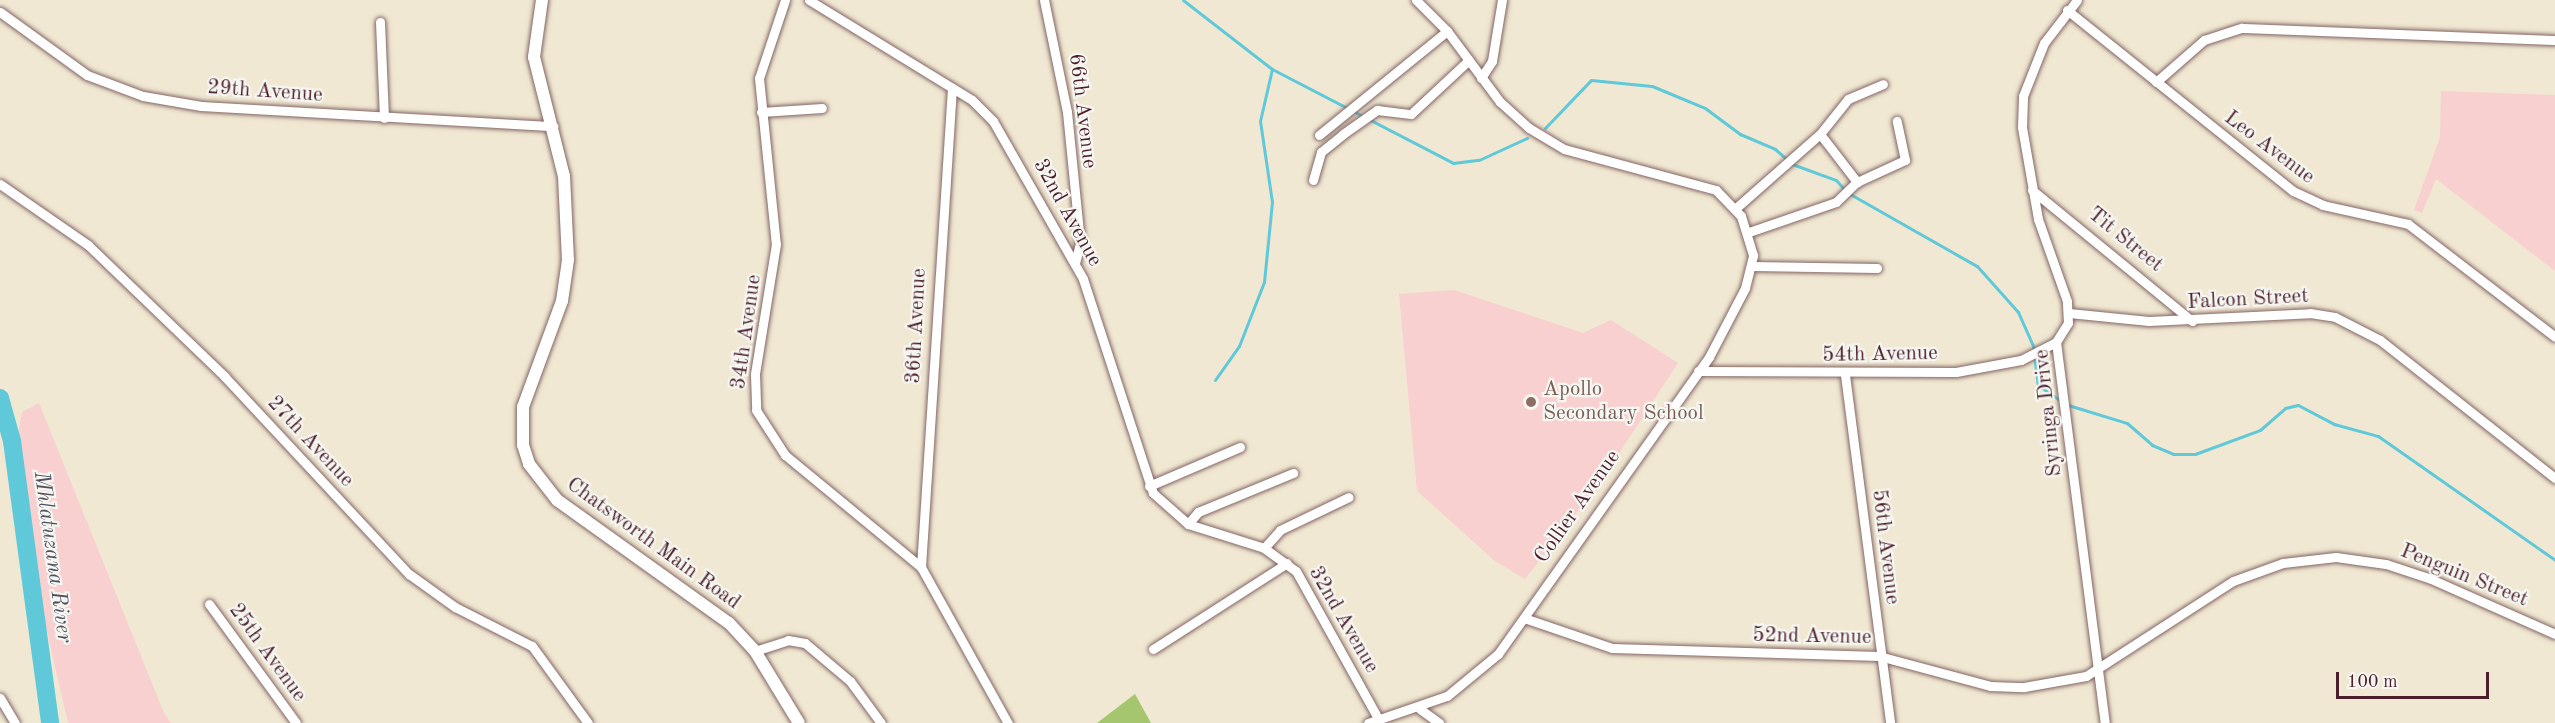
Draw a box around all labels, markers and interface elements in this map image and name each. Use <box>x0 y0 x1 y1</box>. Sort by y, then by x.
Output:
street label: 66th Avenue <box>1062 52 1102 170</box>
street label: 29th Avenue <box>206 75 324 109</box>
street label: Leo Avenue <box>2219 106 2319 190</box>
street label: 32nd Avenue <box>1027 155 1107 271</box>
street label: Tit Street <box>2082 202 2168 278</box>
street label: 36th Avenue <box>901 268 933 384</box>
street label: 34th Avenue <box>726 273 768 391</box>
street label: Falcon Street <box>2187 284 2309 316</box>
street label: 54th Avenue <box>1822 341 1938 369</box>
street label: Syringa Drive <box>2030 348 2068 478</box>
place label: Apollo Secondary School <box>1543 377 1704 427</box>
street label: 27th Avenue <box>261 391 359 493</box>
marker: Apollo Secondary School <box>1524 395 1538 409</box>
street label: Collier Avenue <box>1530 446 1626 568</box>
water label: Mhlatuzana River <box>27 470 77 644</box>
street label: Chatsworth Main Road <box>561 472 745 616</box>
street label: 56th Avenue <box>1865 488 1905 606</box>
street label: Penguin Street <box>2397 539 2531 613</box>
street label: 32nd Avenue <box>1302 562 1384 678</box>
street label: 25th Avenue <box>223 599 311 707</box>
street label: 52nd Avenue <box>1752 623 1872 651</box>
scale bar <box>2339 660 2492 698</box>
text: 100 m <box>2347 673 2398 691</box>

